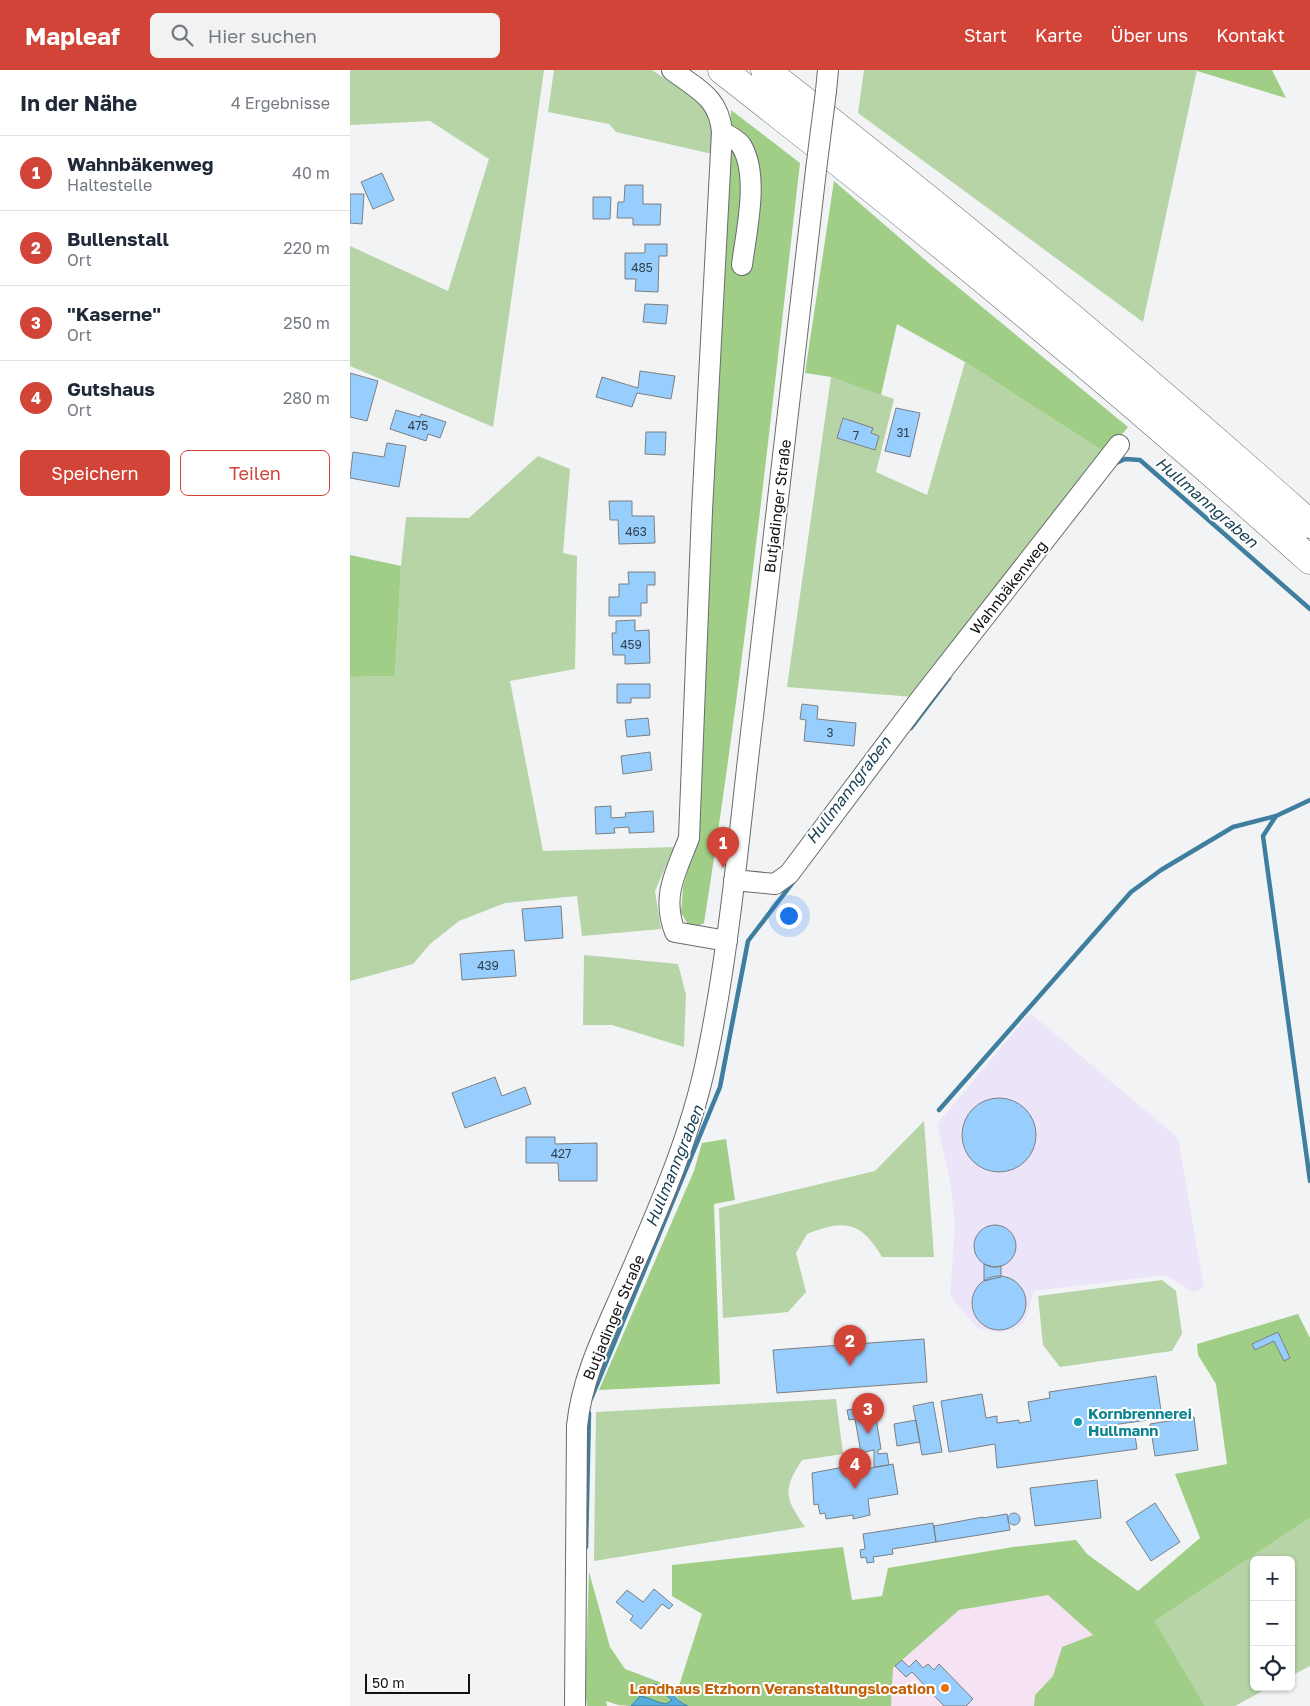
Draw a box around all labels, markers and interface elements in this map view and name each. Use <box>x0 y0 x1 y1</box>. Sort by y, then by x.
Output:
search box <box>150 13 500 58</box>
text: Mapleaf <box>25 21 120 50</box>
icon: search <box>168 21 196 49</box>
text: Hier suchen <box>208 24 317 47</box>
text: Start <box>964 24 1007 46</box>
text: Karte <box>1035 24 1082 46</box>
text: Über uns <box>1110 24 1188 46</box>
text: Kontakt <box>1216 24 1285 46</box>
text: In der Nähe <box>20 90 137 116</box>
text: 4 Ergebnisse <box>231 93 330 113</box>
text: Wahnbäkenweg <box>67 152 214 175</box>
text: 1 <box>32 163 40 183</box>
text: 40 m <box>292 163 330 183</box>
text: Haltestelle <box>67 175 152 195</box>
text: Bullenstall <box>67 227 169 250</box>
text: 2 <box>31 238 41 258</box>
text: 220 m <box>283 238 330 258</box>
text: Ort <box>67 250 92 270</box>
house number: 485 <box>631 260 653 275</box>
text: "Kaserne" <box>67 302 161 325</box>
text: 3 <box>31 313 41 333</box>
text: 250 m <box>283 313 330 333</box>
text: Ort <box>67 325 92 345</box>
text: Gutshaus <box>67 377 155 400</box>
text: 4 <box>31 388 41 408</box>
text: 280 m <box>283 388 330 408</box>
text: Ort <box>67 400 92 420</box>
house number: 475 <box>408 418 428 433</box>
house number: 31 <box>897 425 910 440</box>
house number: 7 <box>853 428 859 443</box>
street label: Butjadinger Straße <box>760 438 794 574</box>
button: Speichern <box>20 450 170 496</box>
button: Teilen <box>180 450 330 496</box>
water label: Hullmanngraben <box>1152 452 1263 553</box>
house number: 463 <box>625 524 647 539</box>
street label: Wahnbäkenweg <box>966 536 1050 638</box>
house number: 459 <box>620 637 642 652</box>
house number: 3 <box>826 725 834 740</box>
water label: Hullmanngraben <box>801 732 895 847</box>
pin: 1 <box>707 827 739 868</box>
your location <box>776 903 802 929</box>
house number: 439 <box>477 958 499 973</box>
water label: Hullmanngraben <box>641 1101 708 1229</box>
house number: 427 <box>551 1146 571 1161</box>
street label: Butjadinger Straße <box>578 1251 648 1382</box>
pin: 2 <box>834 1325 866 1366</box>
pin: 3 <box>852 1393 884 1434</box>
place label: Kornbrennerei Hullmann <box>1088 1404 1192 1439</box>
marker: Kornbrennerei Hullmann <box>1072 1416 1084 1428</box>
pin: 4 <box>839 1448 871 1489</box>
map controls <box>1250 1556 1295 1691</box>
button: + <box>1250 1556 1295 1601</box>
button: − <box>1250 1601 1295 1646</box>
button: locate <box>1250 1646 1295 1691</box>
scale bar <box>365 1671 470 1694</box>
text: 50 m <box>372 1674 405 1691</box>
place label: Landhaus Etzhorn Veranstaltungslocation <box>630 1679 935 1697</box>
marker: Landhaus Etzhorn Veranstaltungslocation <box>939 1682 951 1694</box>

